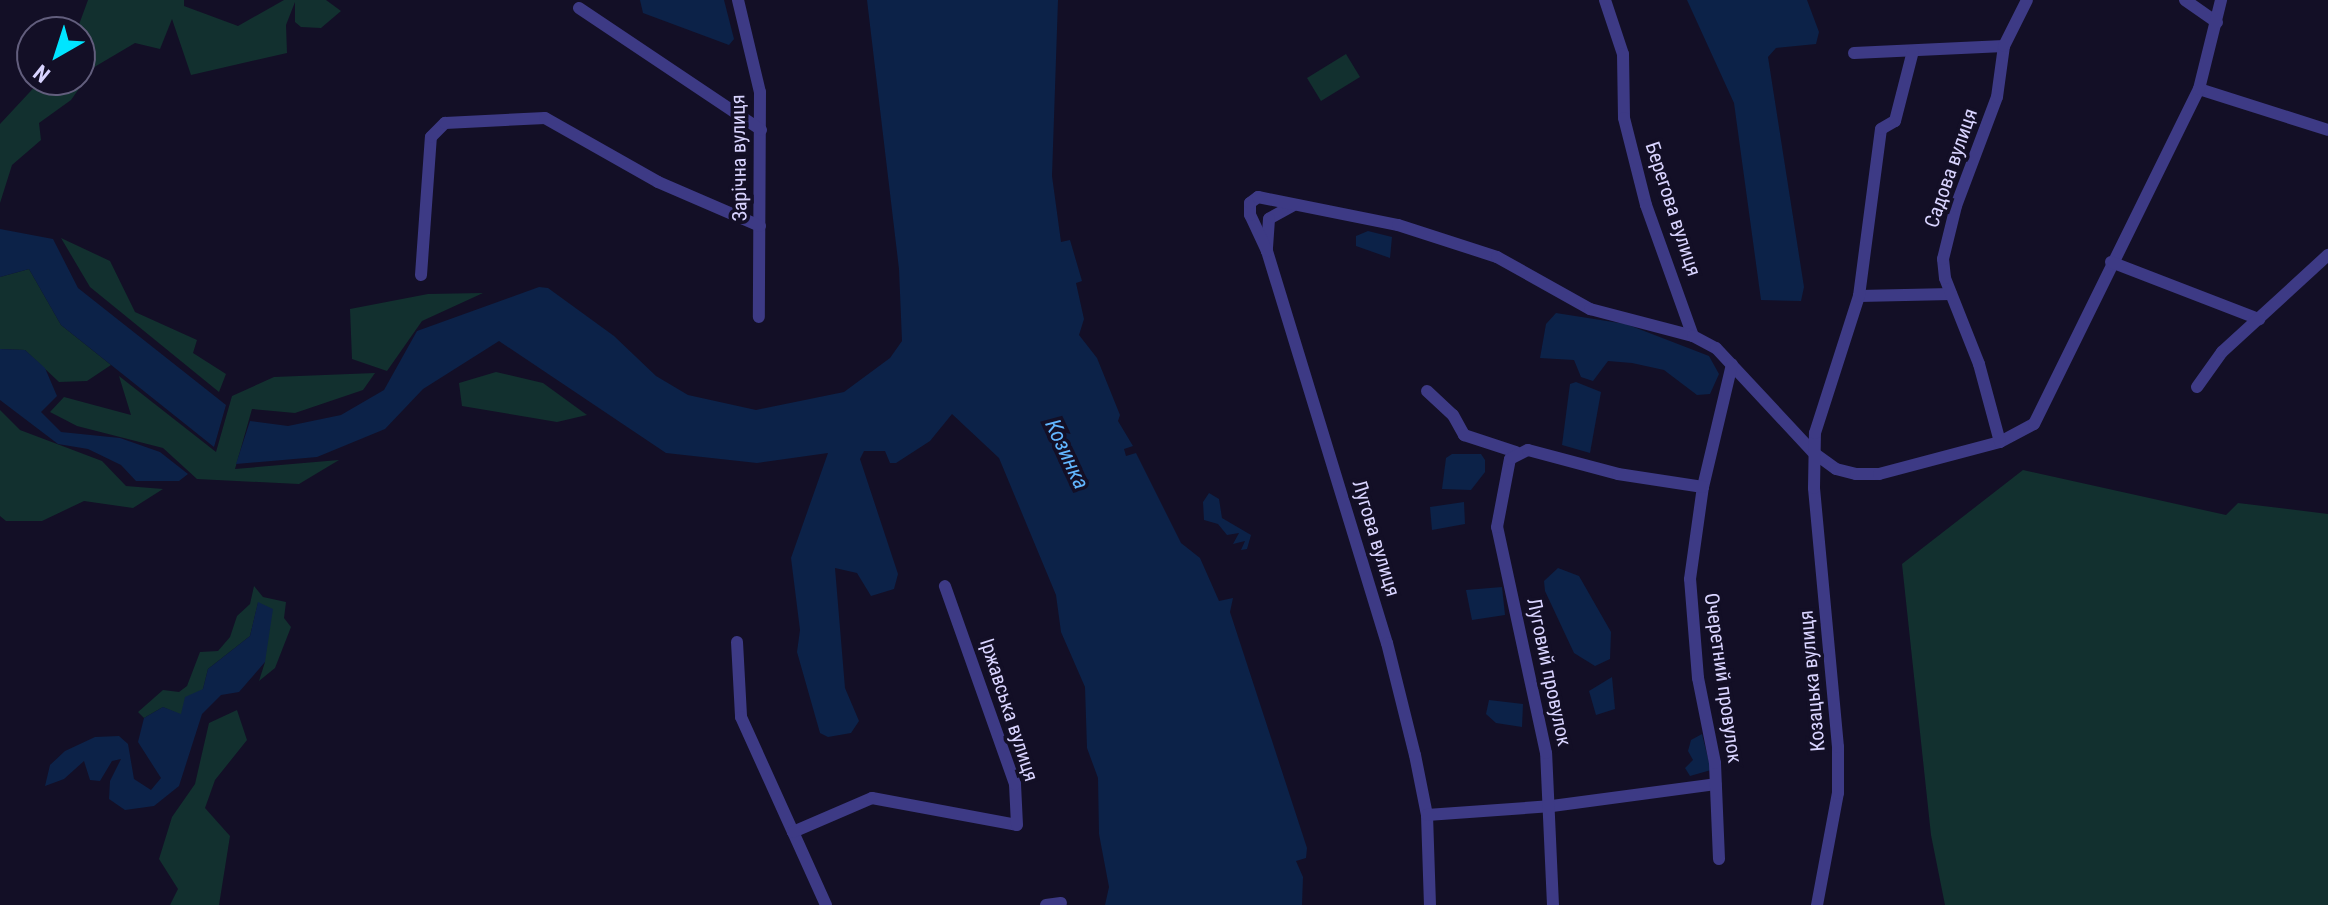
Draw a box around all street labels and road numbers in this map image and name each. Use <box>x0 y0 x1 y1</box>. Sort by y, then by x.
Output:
street label: Зарічна вулиця <box>726 94 752 222</box>
street label: Садова вулиця <box>1919 105 1983 231</box>
street label: Берегова вулиця <box>1640 139 1706 279</box>
street label: Лугова вулиця <box>1347 477 1405 599</box>
street label: Очеретний провулок <box>1699 591 1747 765</box>
street label: Луговий провулок <box>1522 596 1576 748</box>
street label: Козацька вулиця <box>1794 609 1830 753</box>
street label: Іржавська вулиця <box>975 636 1043 784</box>

